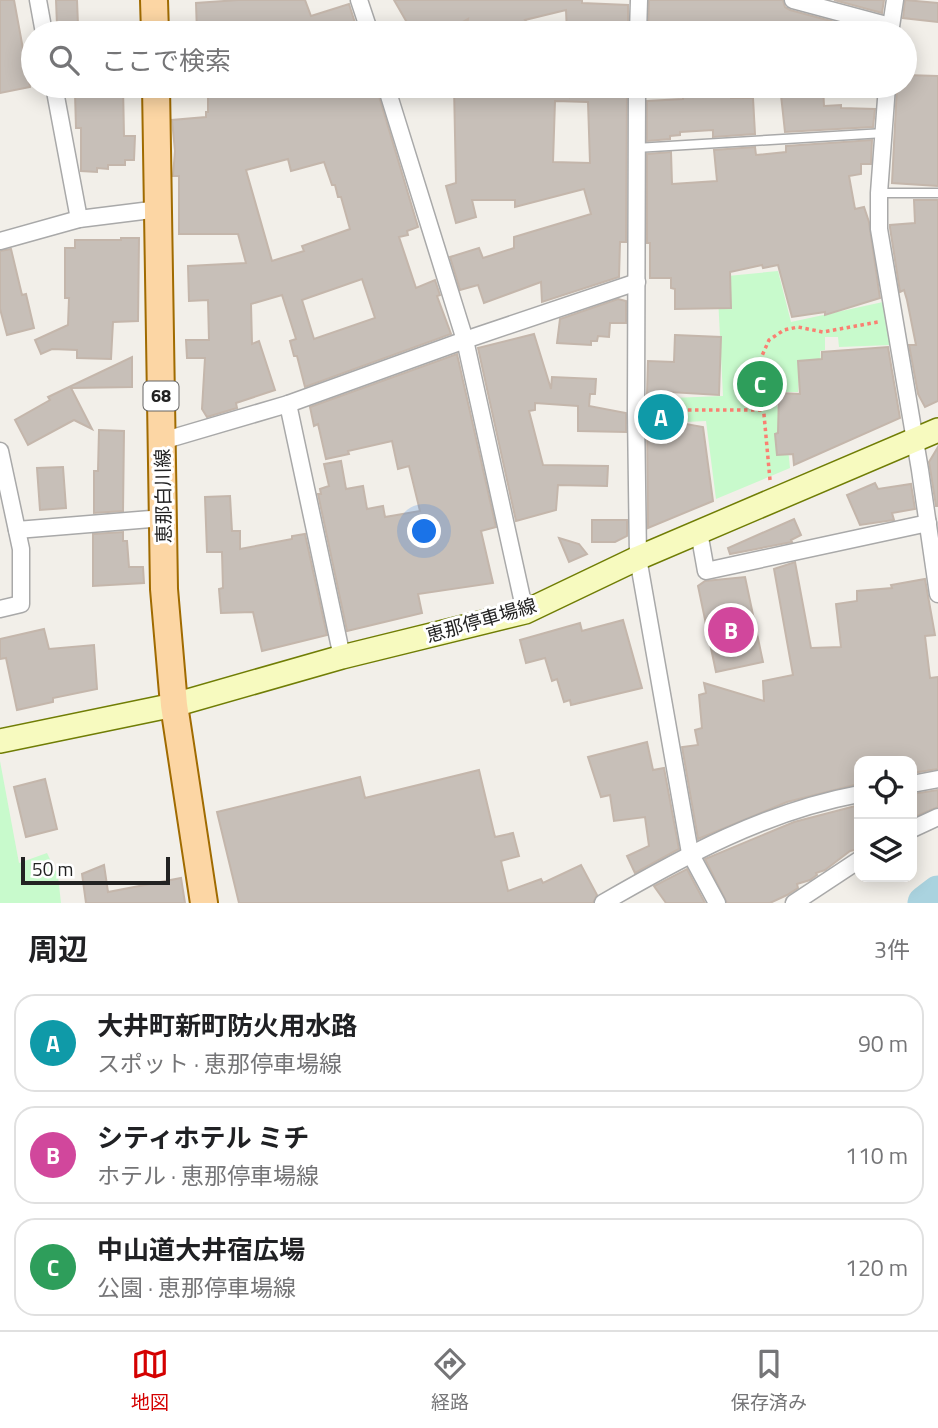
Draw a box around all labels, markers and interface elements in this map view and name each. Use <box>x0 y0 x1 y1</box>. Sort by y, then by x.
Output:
search box <box>21 21 917 98</box>
icon: search <box>45 41 83 79</box>
text: ここで検索 <box>101 41 231 80</box>
pin: C <box>737 358 783 410</box>
road number: 68 <box>144 382 178 410</box>
pin: A <box>638 391 684 443</box>
street label: 恵那白川線 <box>147 448 178 544</box>
your location <box>407 514 441 548</box>
street label: 恵那停車場線 <box>422 590 540 649</box>
pin: B <box>708 604 754 656</box>
map controls <box>854 756 917 882</box>
button: locate <box>854 756 917 819</box>
button: layers <box>854 819 917 882</box>
scale bar <box>21 854 170 886</box>
text: 50 m <box>32 854 73 883</box>
text: 周辺 <box>28 926 88 972</box>
text: 3件 <box>874 932 910 967</box>
text: 大井町新町防火用水路 <box>97 1006 357 1045</box>
text: A <box>46 1026 60 1061</box>
text: 90 m <box>858 1026 908 1061</box>
text: スポット · 恵那停車場線 <box>97 1046 342 1081</box>
text: シティホテル ミチ <box>97 1118 309 1157</box>
text: B <box>46 1138 60 1173</box>
text: 110 m <box>845 1138 908 1173</box>
text: ホテル · 恵那停車場線 <box>97 1158 319 1193</box>
text: 中山道大井宿広場 <box>97 1230 305 1269</box>
text: C <box>47 1250 59 1285</box>
text: 120 m <box>845 1250 908 1285</box>
text: 公園 · 恵那停車場線 <box>97 1270 296 1305</box>
tab: 地図 <box>131 1345 169 1416</box>
tab: 経路 <box>431 1345 469 1416</box>
tab: 保存済み <box>731 1345 807 1416</box>

